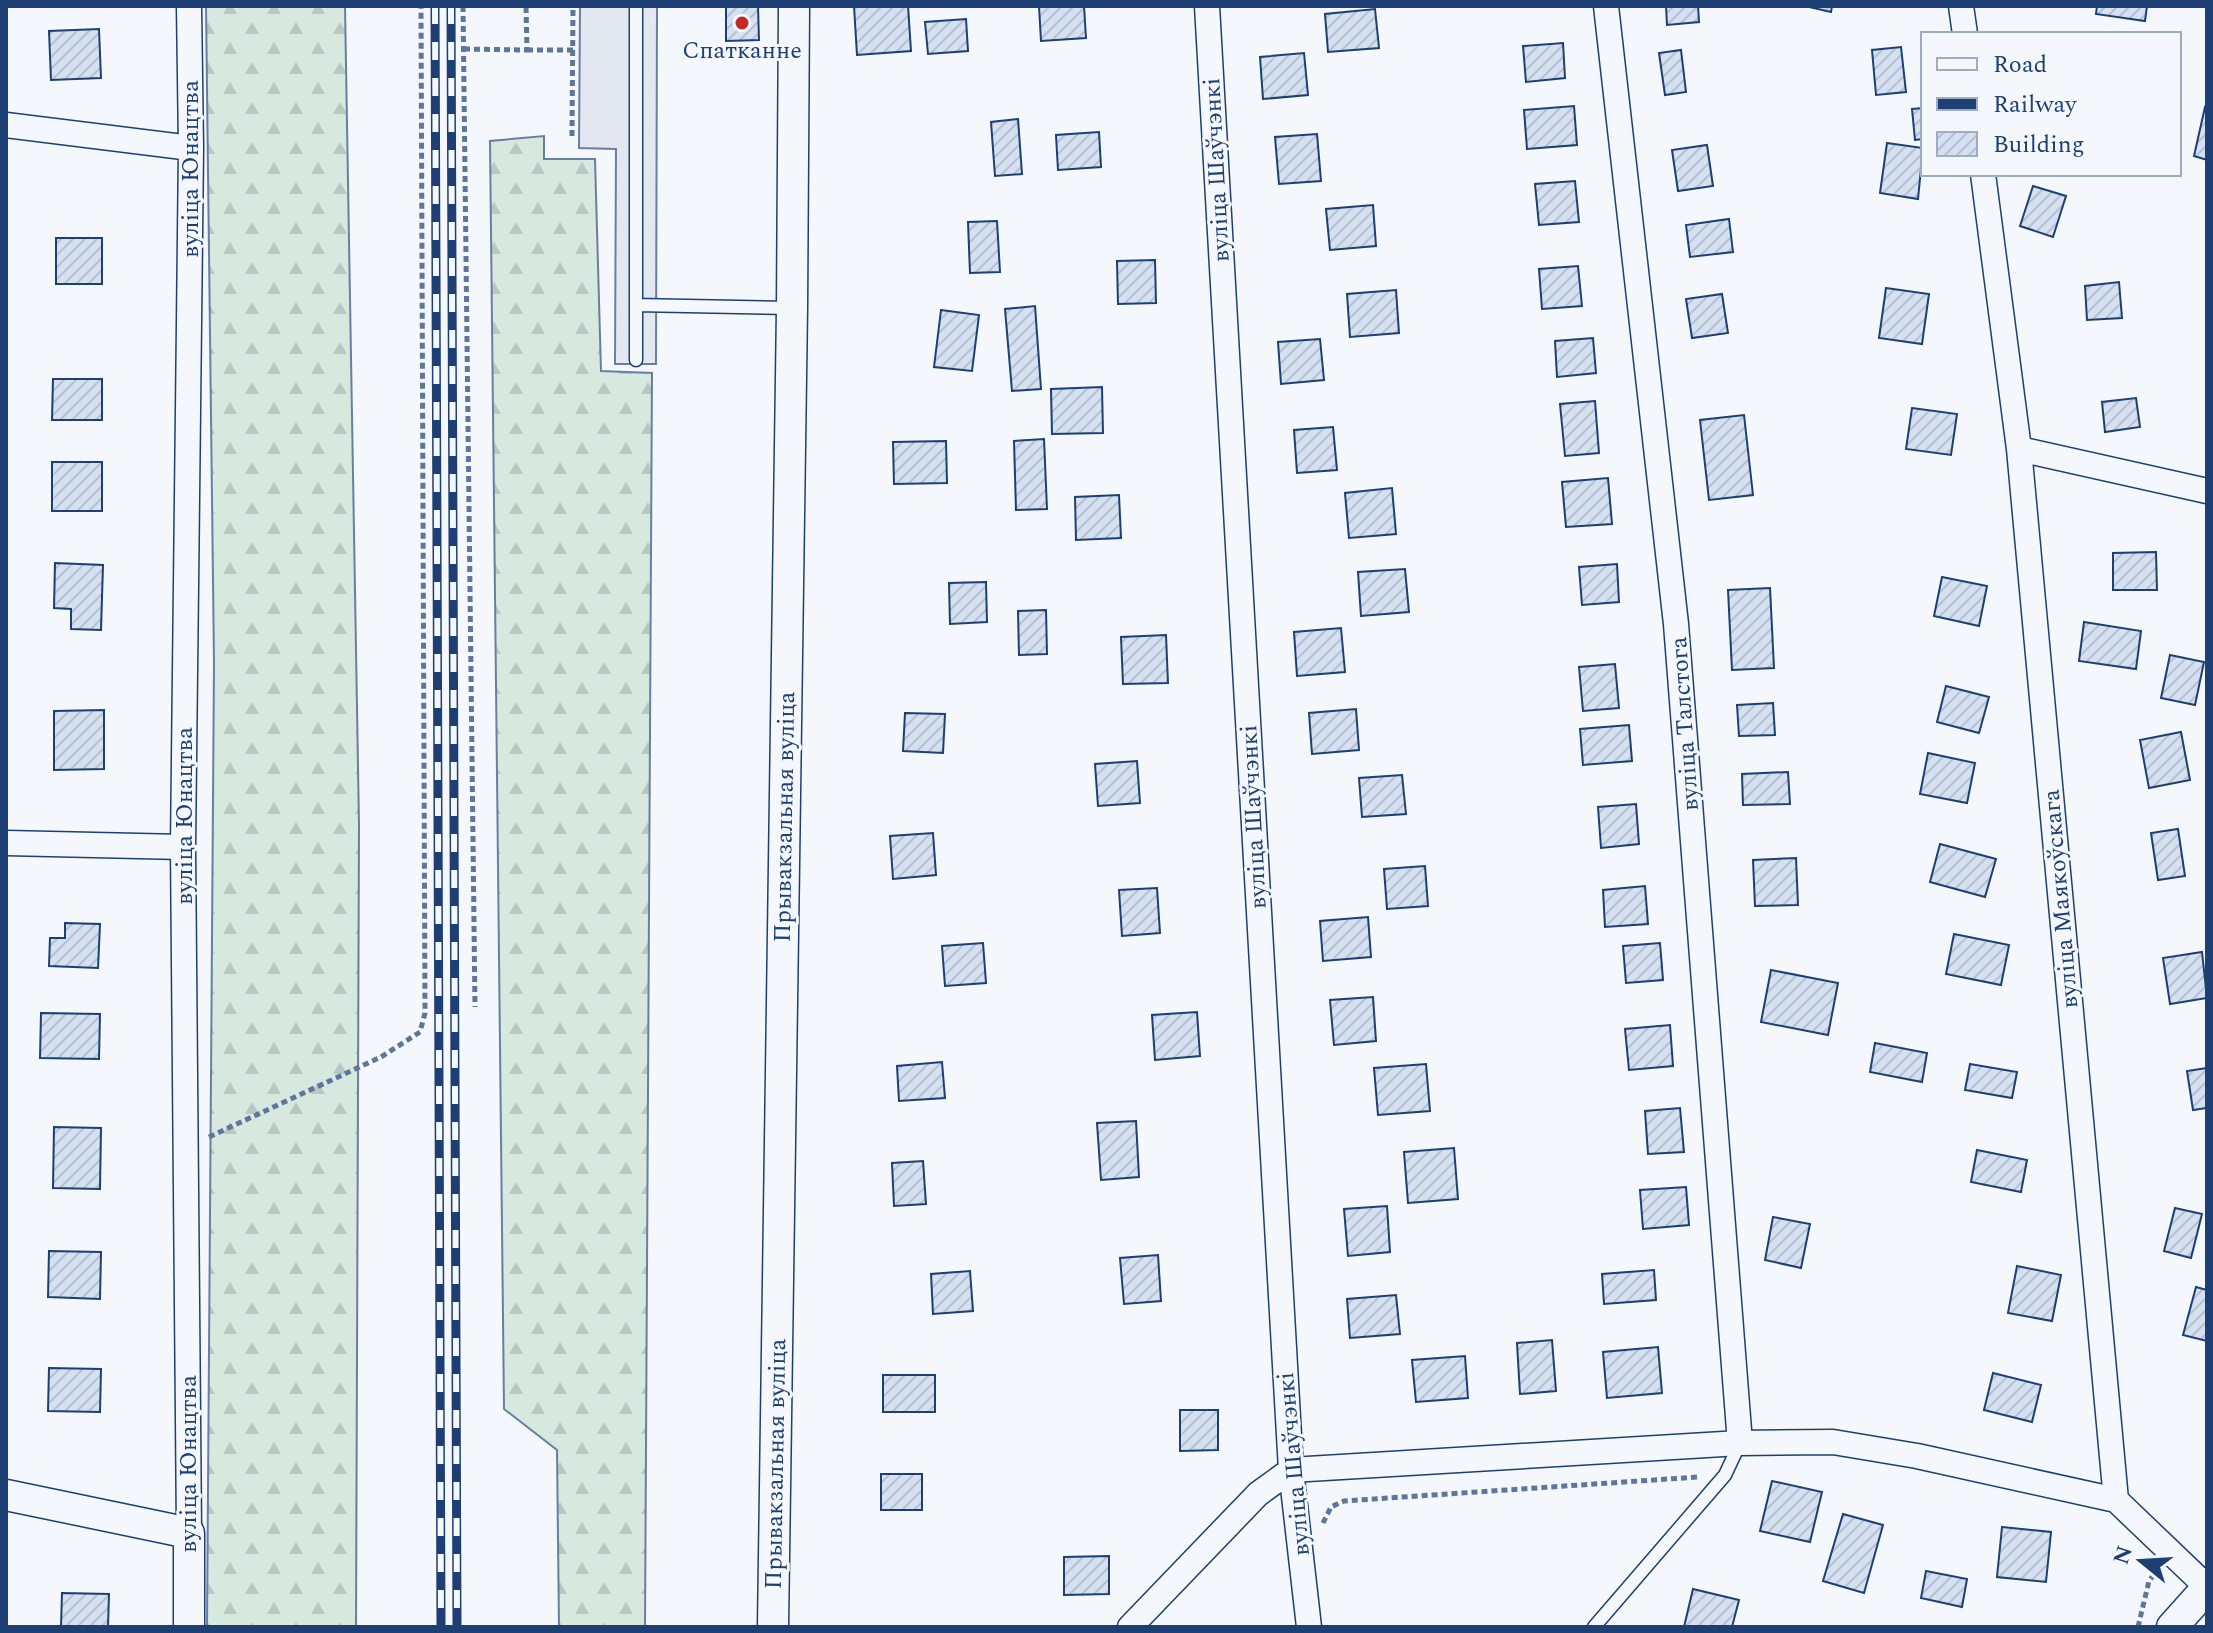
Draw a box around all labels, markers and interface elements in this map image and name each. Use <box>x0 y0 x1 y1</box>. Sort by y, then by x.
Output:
marker: Спатканне <box>733 14 751 32</box>
legend <box>1921 32 2181 176</box>
place label: Спатканне <box>682 33 802 69</box>
text: Road <box>1993 47 2047 83</box>
street label: вуліца Шаўчэнкі <box>1194 77 1240 263</box>
street label: вуліца Юнацтва <box>173 80 209 258</box>
text: Railway <box>1993 87 2078 123</box>
text: Building <box>1993 127 2085 163</box>
street label: вуліца Талстога <box>1661 635 1709 812</box>
street label: Прывакзальная вуліца <box>765 691 805 943</box>
street label: вуліца Шаўчэнкі <box>1231 724 1277 910</box>
street label: вуліца Юнацтва <box>167 727 203 905</box>
street label: вуліца Маякоўскага <box>2033 788 2089 1010</box>
street label: Прывакзальная вуліца <box>756 1338 796 1590</box>
street label: вуліца Шаўчэнкі <box>1268 1371 1320 1557</box>
street label: вуліца Юнацтва <box>171 1375 207 1553</box>
north arrow <box>2101 1521 2181 1601</box>
text: N <box>2105 1542 2142 1569</box>

